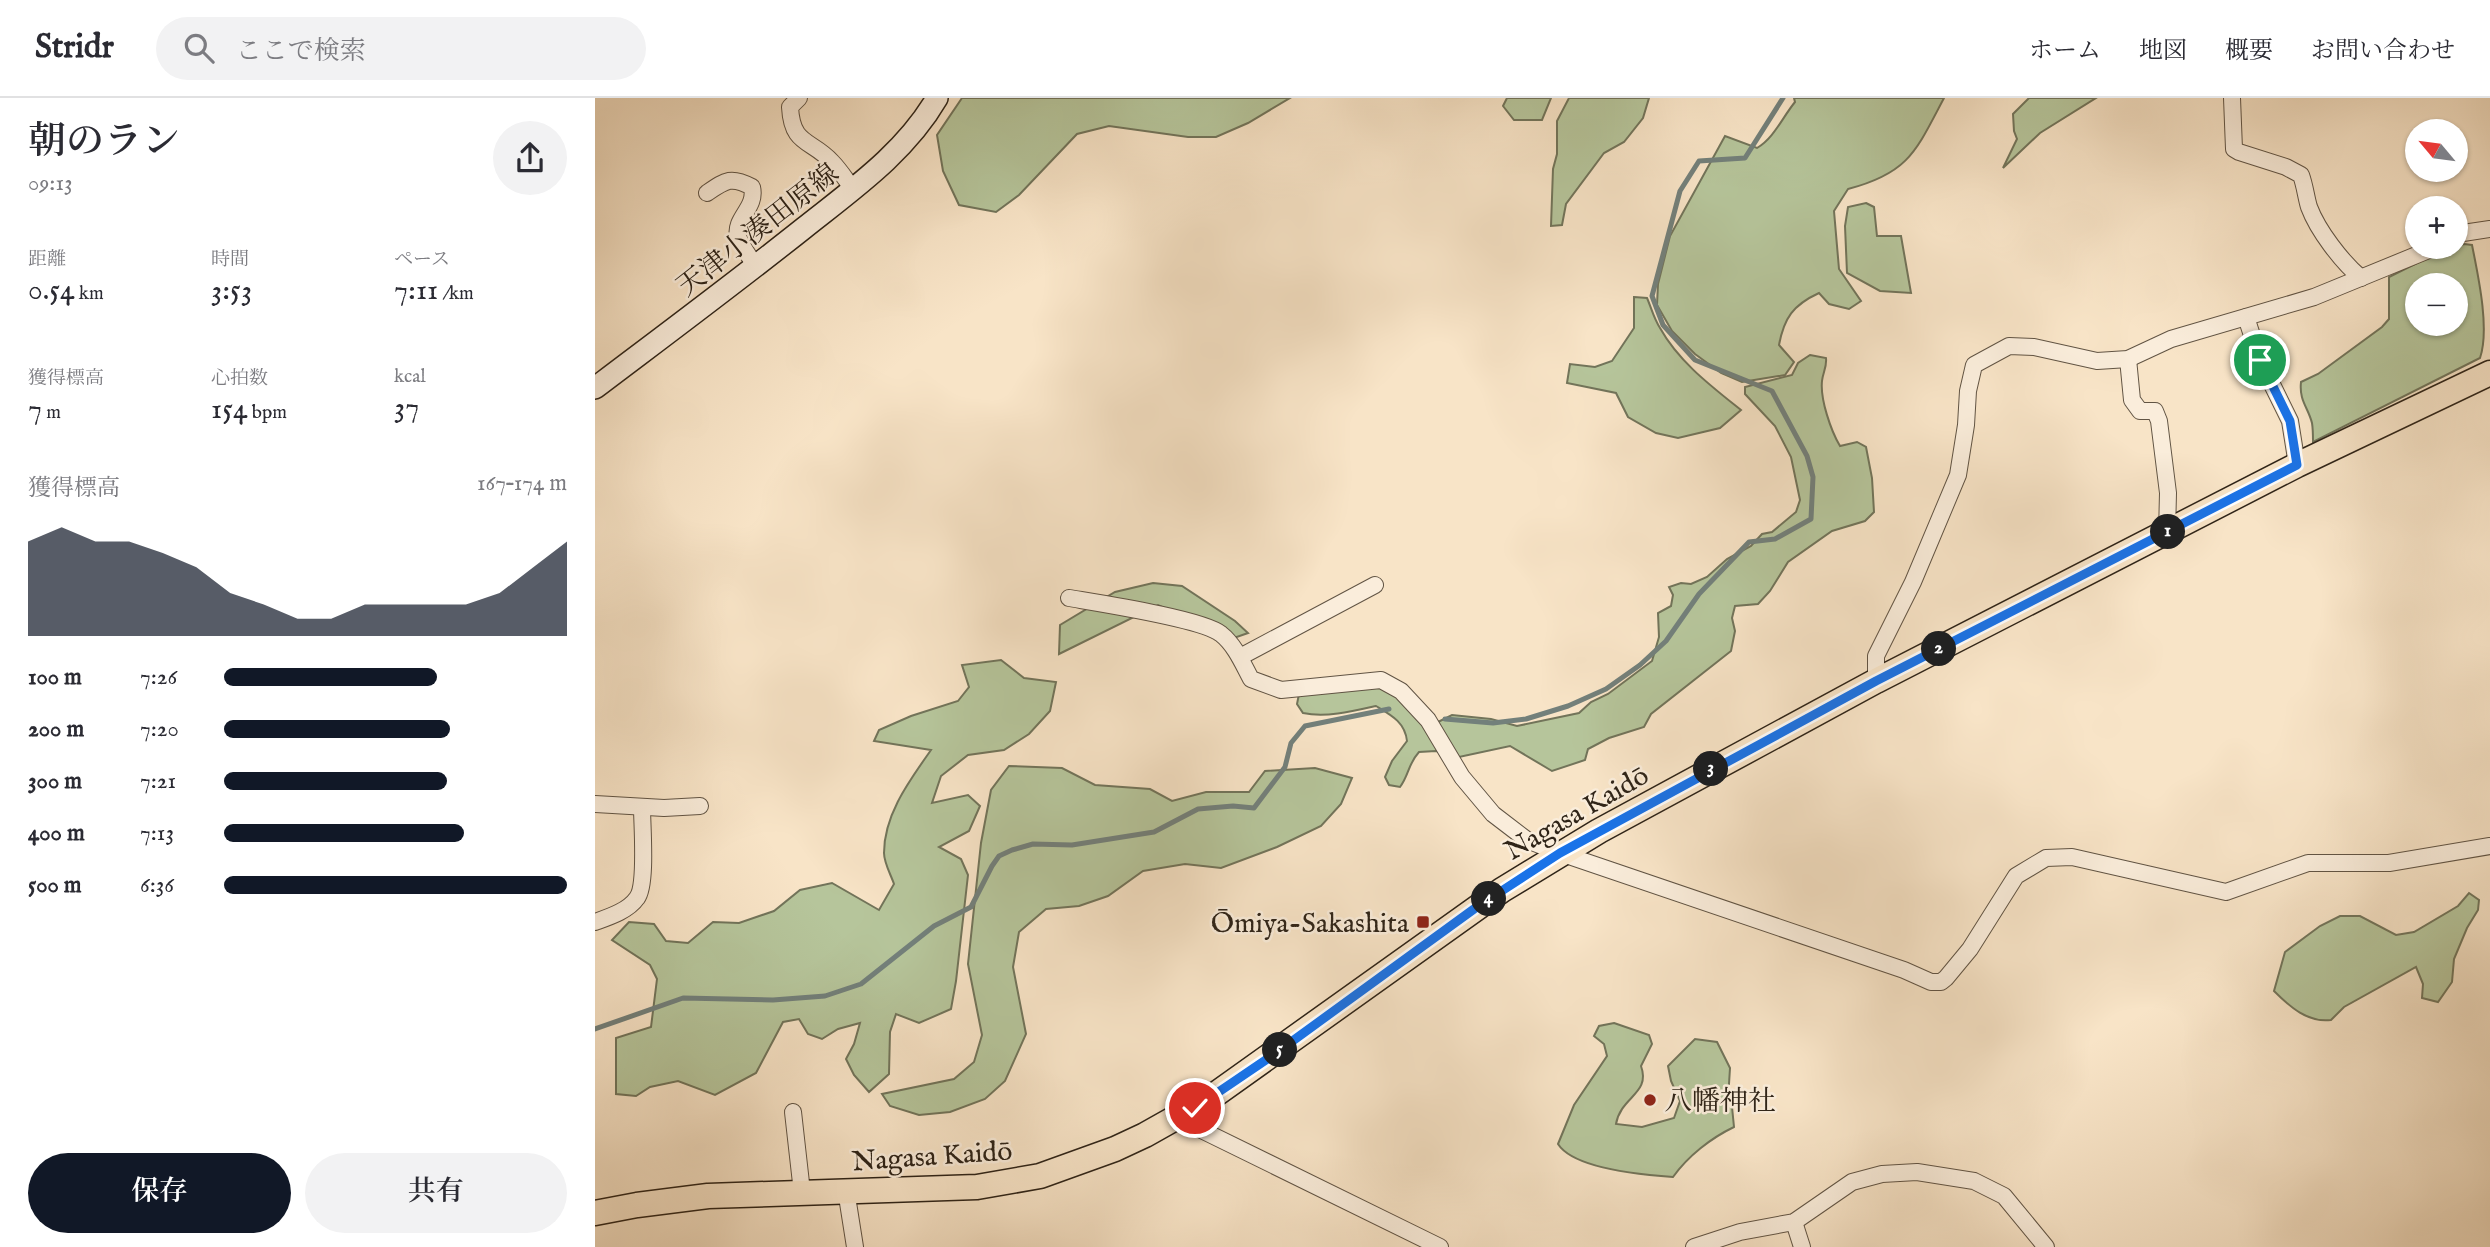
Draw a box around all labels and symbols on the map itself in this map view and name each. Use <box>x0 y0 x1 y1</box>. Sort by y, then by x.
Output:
north arrow <box>2405 119 2467 182</box>
street label: 天津小湊田原線 <box>671 157 847 305</box>
pin <box>2230 330 2290 390</box>
pin: 1 <box>2151 514 2185 550</box>
pin: 2 <box>1921 632 1957 666</box>
pin: 3 <box>1693 752 1729 786</box>
street label: Nagasa Kaidō <box>1499 759 1656 869</box>
pin: 4 <box>1471 882 1507 916</box>
place label: Ōmiya-Sakashita <box>1211 907 1410 942</box>
marker: Ōmiya-Sakashita <box>1415 914 1431 930</box>
pin: 5 <box>1263 1032 1297 1068</box>
pin <box>1165 1078 1225 1138</box>
place label: 八幡神社 <box>1664 1085 1776 1120</box>
marker: 八幡神社 <box>1642 1092 1658 1108</box>
street label: Nagasa Kaidō <box>851 1134 1014 1181</box>

